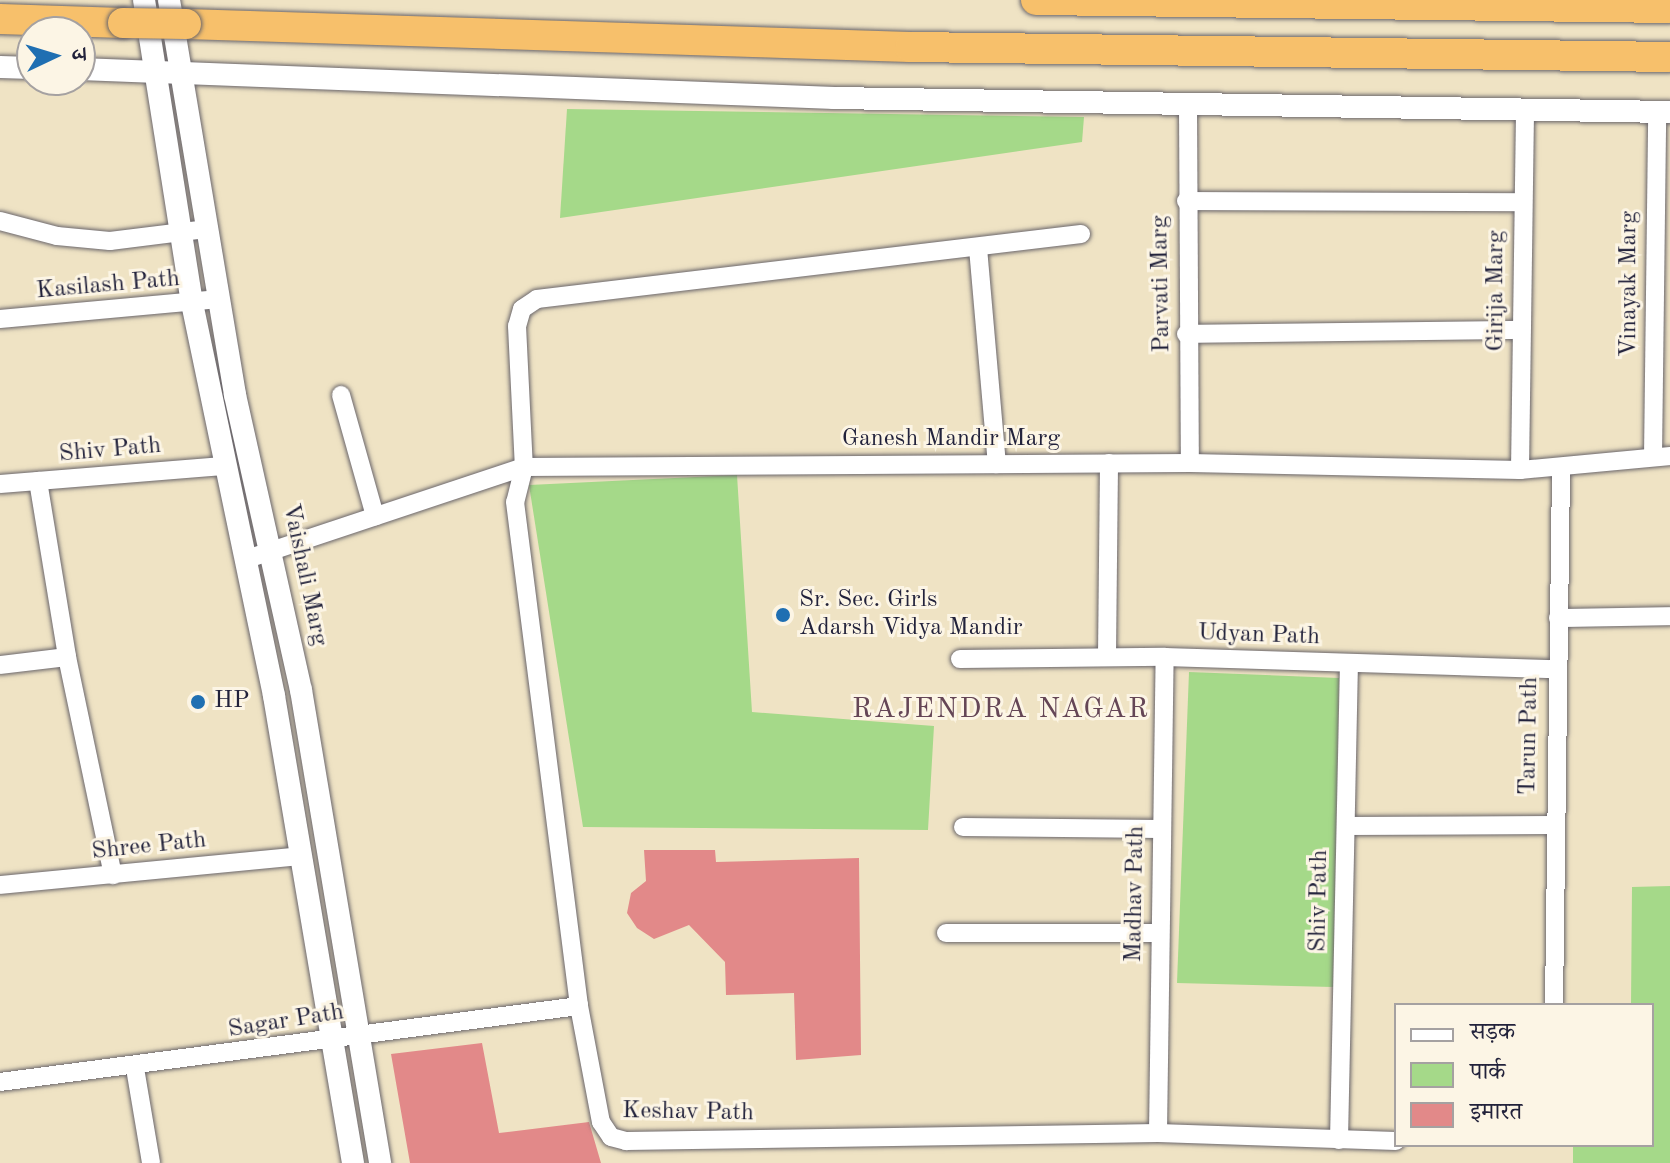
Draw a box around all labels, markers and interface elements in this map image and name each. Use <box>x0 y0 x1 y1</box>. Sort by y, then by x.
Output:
north arrow <box>16 16 96 96</box>
text: उ <box>67 48 89 61</box>
street label: Vinayak Marg <box>1616 211 1644 357</box>
street label: Parvati Marg <box>1146 215 1178 353</box>
street label: Girija Marg <box>1483 230 1511 352</box>
street label: Kasilash Path <box>35 265 181 307</box>
street label: Ganesh Mandir Marg <box>842 426 1060 454</box>
street label: Shiv Path <box>58 432 162 470</box>
street label: Vaishali Marg <box>275 501 333 649</box>
place label: Sr. Sec. Girls Adarsh Vidya Mandir <box>799 587 1023 643</box>
marker: Sr. Sec. Girls Adarsh Vidya Mandir <box>774 606 792 624</box>
street label: Udyan Path <box>1197 619 1321 653</box>
street label: Tarun Path <box>1515 676 1545 796</box>
place label: HP <box>214 688 249 716</box>
marker: HP <box>189 693 207 711</box>
district label: RAJENDRA NAGAR <box>852 693 1150 727</box>
street label: Madhav Path <box>1120 825 1152 963</box>
street label: Shree Path <box>90 827 208 867</box>
street label: Shiv Path <box>1305 850 1335 952</box>
street label: Sagar Path <box>226 999 346 1045</box>
legend <box>1394 1003 1654 1147</box>
text: सड़क <box>1470 1021 1515 1045</box>
text: पार्क <box>1470 1061 1505 1085</box>
street label: Keshav Path <box>622 1097 754 1129</box>
text: इमारत <box>1470 1101 1522 1125</box>

